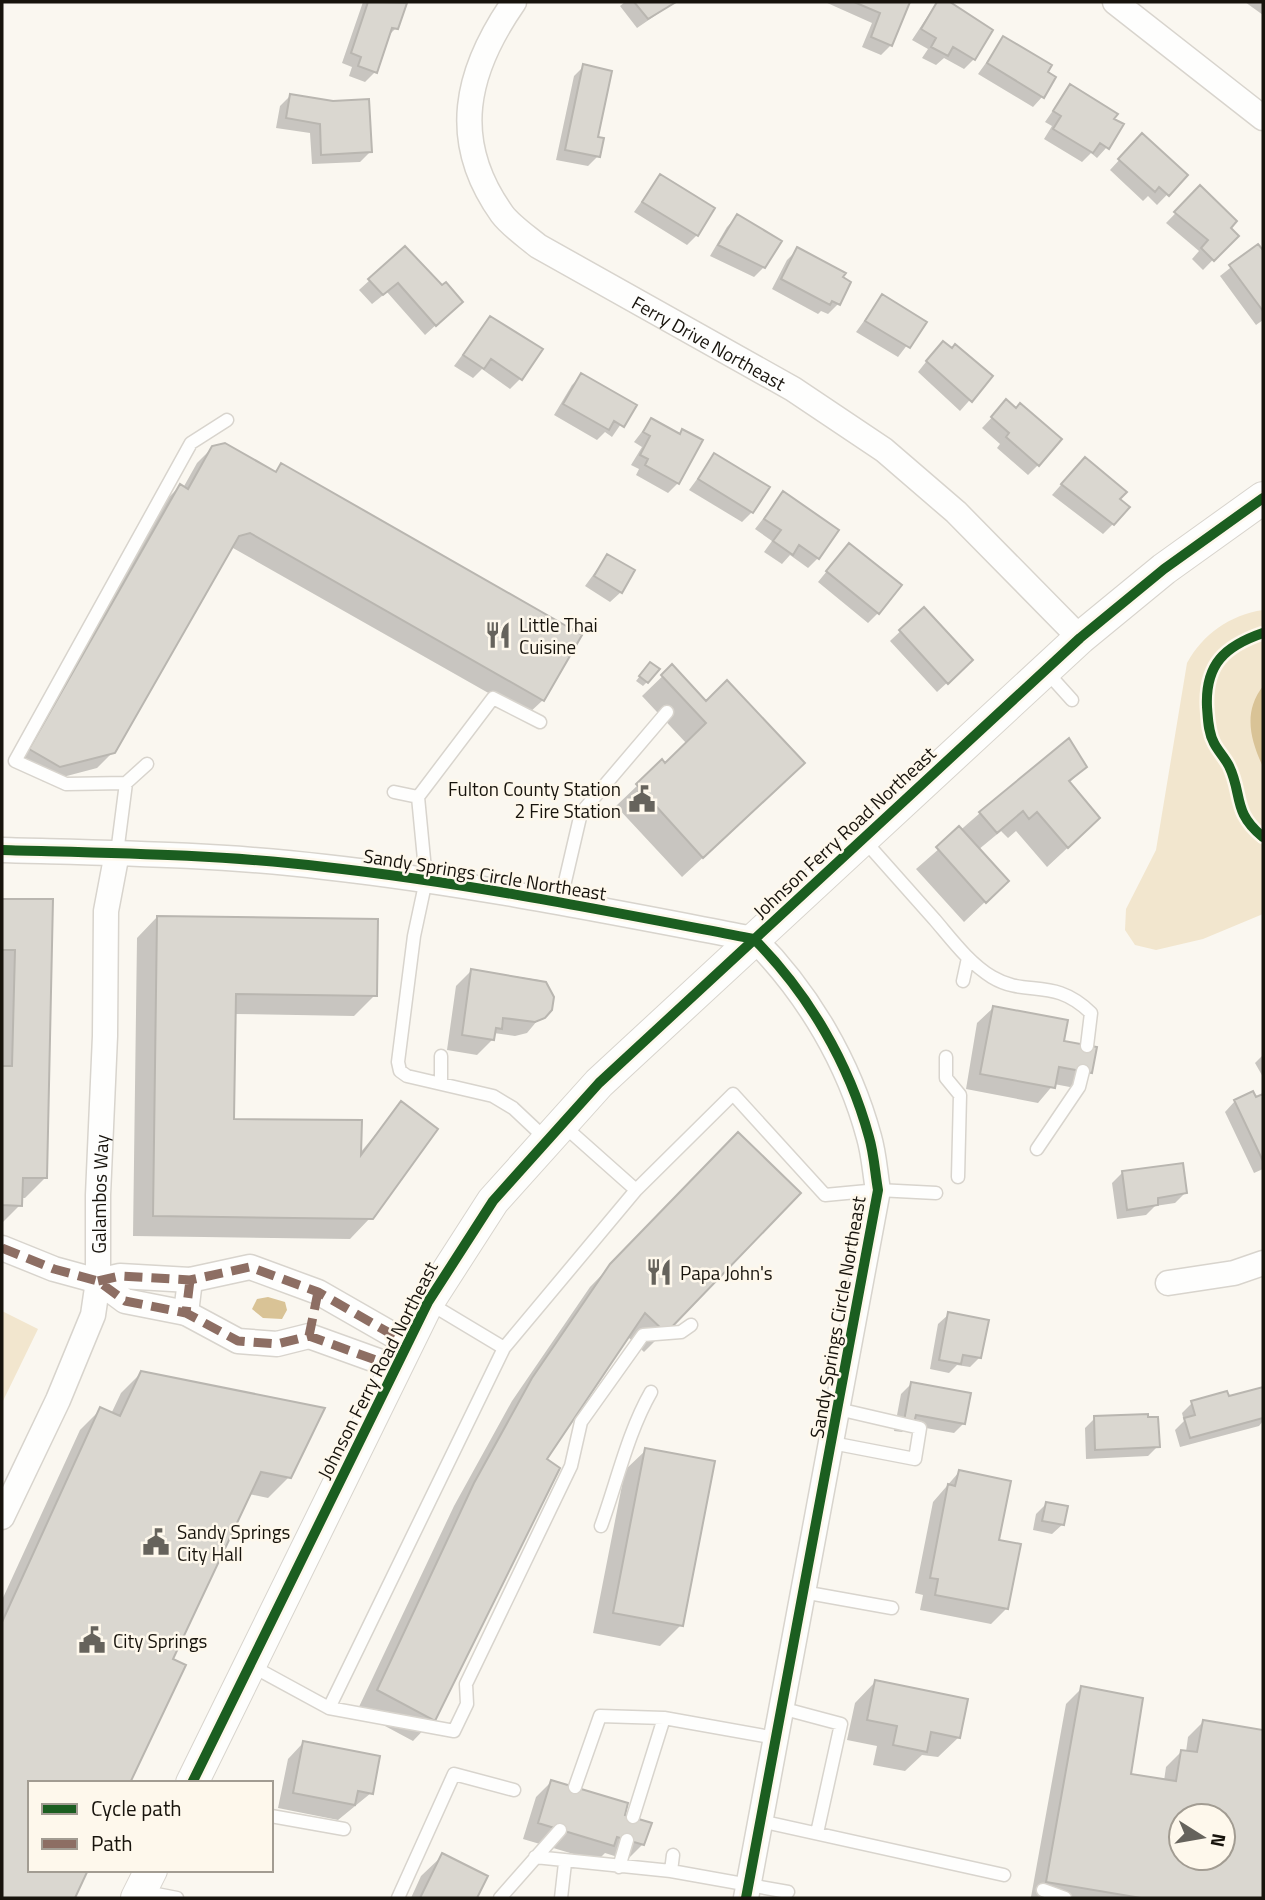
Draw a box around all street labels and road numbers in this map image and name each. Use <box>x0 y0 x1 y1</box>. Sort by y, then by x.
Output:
street label: Ferry Drive Northeast <box>627 287 792 397</box>
street label: Johnson Ferry Road Northeast <box>746 739 942 925</box>
street label: Sandy Springs Circle Northeast <box>361 840 609 908</box>
street label: Galambos Way <box>84 1134 115 1254</box>
street label: Sandy Springs Circle Northeast <box>801 1193 873 1440</box>
street label: Johnson Ferry Road Northeast <box>309 1256 445 1484</box>

